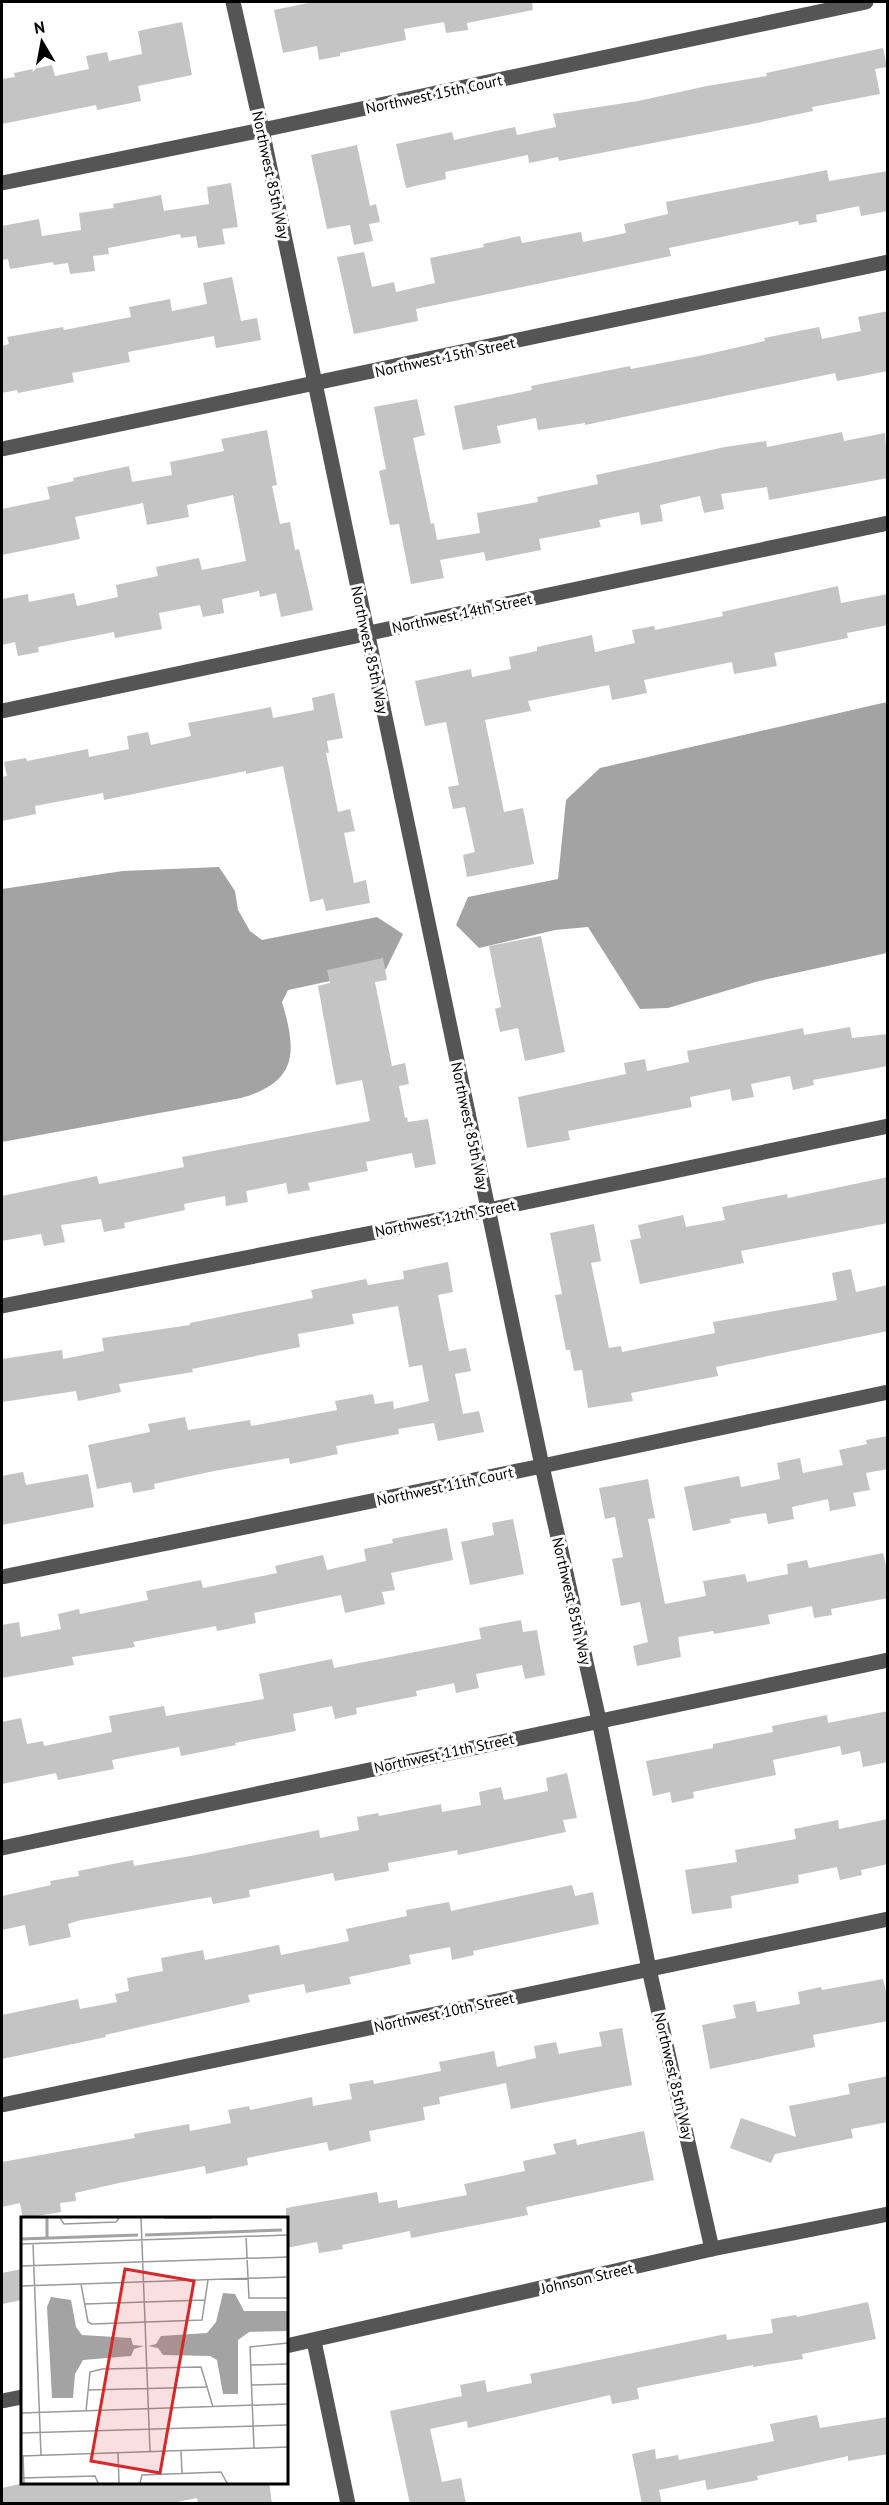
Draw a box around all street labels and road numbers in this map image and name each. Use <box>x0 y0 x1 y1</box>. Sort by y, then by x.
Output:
street label: Northwest 15th Court <box>364 70 504 118</box>
street label: Northwest 85th Way <box>248 109 294 241</box>
street label: Northwest 15th Street <box>373 333 517 381</box>
street label: Northwest 85th Way <box>347 584 393 716</box>
street label: Northwest 14th Street <box>390 589 534 637</box>
street label: Northwest 85th Way <box>447 1060 493 1192</box>
street label: Northwest 12th Street <box>373 1195 517 1241</box>
street label: Northwest 11th Court <box>375 1462 515 1510</box>
street label: Northwest 85th Way <box>548 1535 596 1667</box>
street label: Northwest 11th Street <box>372 1729 516 1777</box>
street label: Northwest 10th Street <box>372 1988 516 2036</box>
street label: Northwest 85th Way <box>650 2010 698 2142</box>
street label: Johnson Street <box>538 2258 635 2298</box>

